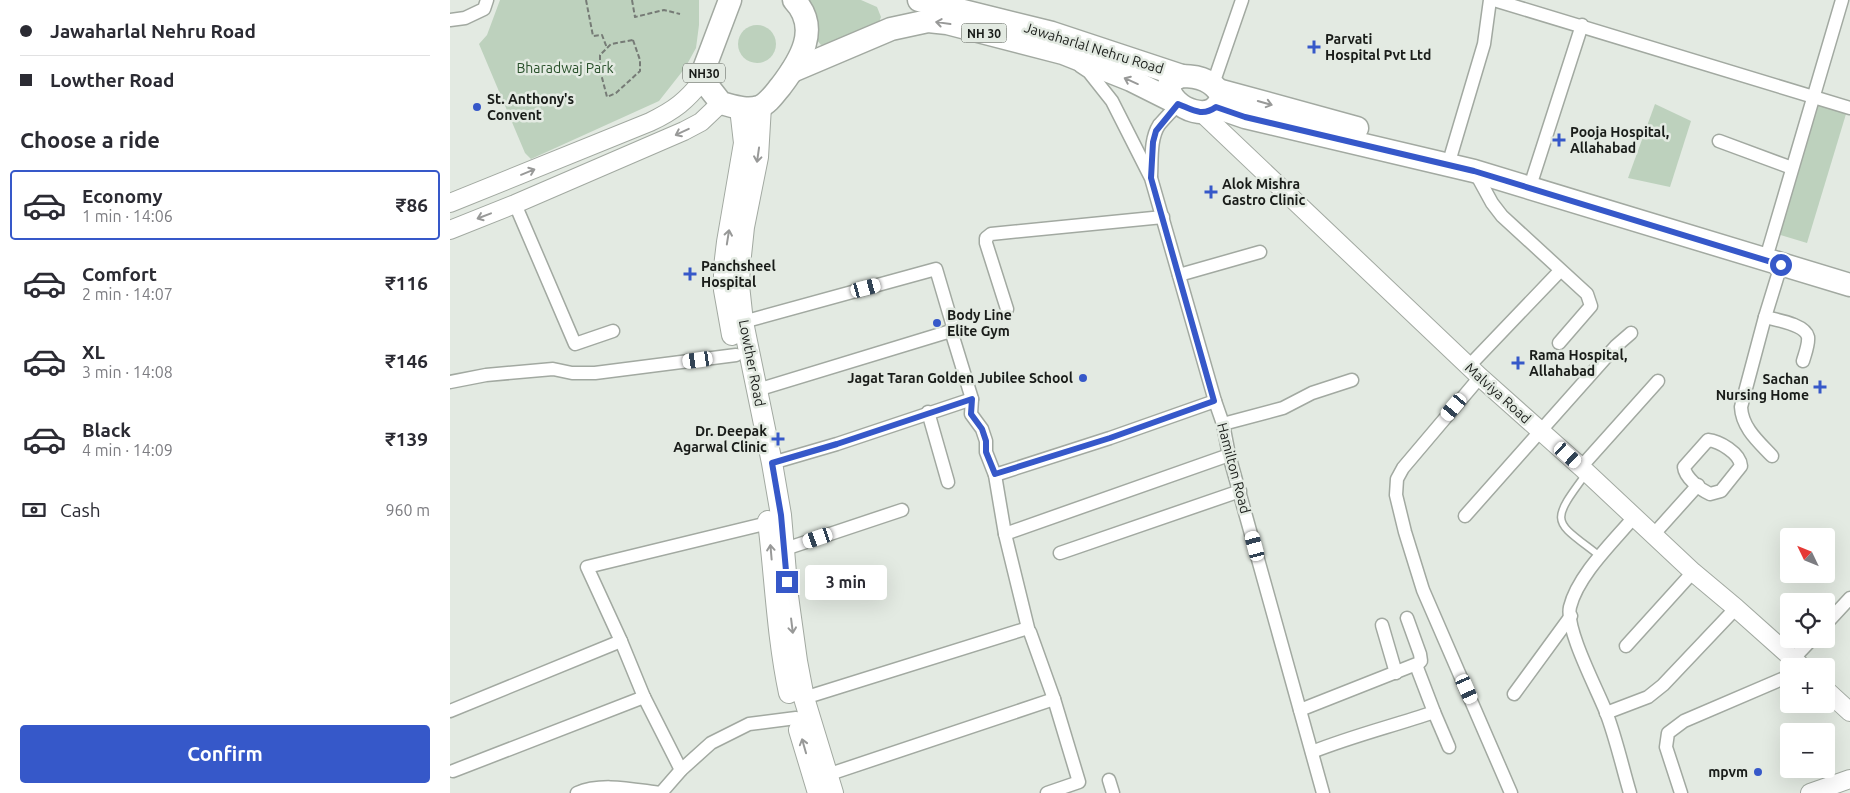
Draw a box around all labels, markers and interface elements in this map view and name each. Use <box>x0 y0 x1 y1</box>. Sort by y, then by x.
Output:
one-way arrow <box>935 17 951 27</box>
street label: Jawaharlal Nehru Road <box>1022 19 1166 77</box>
text: Jawaharlal Nehru Road <box>50 20 256 42</box>
road number: NH 30 <box>962 23 1006 42</box>
place label: Parvati Hospital Pvt Ltd <box>1325 31 1431 63</box>
marker: Parvati Hospital Pvt Ltd <box>1307 40 1321 54</box>
park label: Bharadwaj Park <box>516 60 614 76</box>
road number: NH30 <box>683 64 725 82</box>
text: Lowther Road <box>50 69 174 91</box>
one-way arrow <box>1124 75 1139 85</box>
place label: St. Anthony's Convent <box>487 91 575 123</box>
one-way arrow <box>1256 99 1272 108</box>
marker: St. Anthony's Convent <box>471 101 483 113</box>
place label: Pooja Hospital, Allahabad <box>1570 124 1669 156</box>
text: Choose a ride <box>20 127 160 152</box>
one-way arrow <box>675 128 690 137</box>
marker: Pooja Hospital, Allahabad <box>1552 133 1566 147</box>
one-way arrow <box>753 147 763 163</box>
one-way arrow <box>519 167 535 176</box>
place label: Alok Mishra Gastro Clinic <box>1222 176 1305 208</box>
icon: car <box>22 183 67 228</box>
text: Economy <box>82 185 163 207</box>
marker: Alok Mishra Gastro Clinic <box>1204 185 1218 199</box>
text: ₹86 <box>396 194 428 216</box>
text: 1 min · 14:06 <box>82 207 173 225</box>
one-way arrow <box>477 212 492 221</box>
one-way arrow <box>723 229 733 245</box>
route start <box>1770 254 1792 276</box>
place label: Panchsheel Hospital <box>701 258 776 290</box>
icon: car <box>22 261 67 306</box>
text: Comfort <box>82 263 157 285</box>
marker: Panchsheel Hospital <box>683 267 697 281</box>
text: ₹116 <box>385 272 428 294</box>
car <box>849 277 882 299</box>
text: 2 min · 14:07 <box>82 285 173 303</box>
place label: Body Line Elite Gym <box>947 307 1012 339</box>
marker: Body Line Elite Gym <box>931 317 943 329</box>
street label: Lowther Road <box>736 318 768 408</box>
icon: car <box>22 339 67 384</box>
text: XL <box>82 341 105 363</box>
place label: Rama Hospital, Allahabad <box>1529 347 1627 379</box>
text: ₹146 <box>385 350 428 372</box>
car <box>682 350 713 370</box>
marker: Rama Hospital, Allahabad <box>1511 356 1525 370</box>
street label: Malviya Road <box>1462 359 1534 427</box>
text: 3 min · 14:08 <box>82 363 173 381</box>
place label: Jagat Taran Golden Jubilee School <box>847 370 1073 386</box>
place label: Sachan Nursing Home <box>1716 371 1809 403</box>
marker: Jagat Taran Golden Jubilee School <box>1077 372 1089 384</box>
marker: Sachan Nursing Home <box>1813 380 1827 394</box>
car <box>1438 391 1469 423</box>
icon: car <box>22 417 67 462</box>
text: Black <box>82 419 131 441</box>
street label: Hamilton Road <box>1214 421 1254 515</box>
place label: Dr. Deepak Agarwal Clinic <box>673 423 767 455</box>
text: ₹139 <box>385 428 428 450</box>
marker: Dr. Deepak Agarwal Clinic <box>771 432 785 446</box>
car <box>1551 439 1584 471</box>
text: 4 min · 14:09 <box>82 441 173 459</box>
icon: cash <box>20 496 48 524</box>
text: Cash <box>60 499 101 521</box>
text: 960 m <box>385 501 430 519</box>
car <box>801 526 834 550</box>
north arrow <box>1780 528 1835 582</box>
map controls <box>1780 528 1835 778</box>
car <box>1243 530 1266 562</box>
one-way arrow <box>766 545 776 561</box>
callout: 3 min <box>804 564 887 600</box>
route end <box>776 571 798 593</box>
text: 3 min <box>826 573 866 591</box>
button: locate <box>1780 593 1835 648</box>
one-way arrow <box>787 618 797 634</box>
button: + <box>1780 658 1835 713</box>
car <box>1454 672 1479 706</box>
button: − <box>1780 723 1835 778</box>
button: Confirm <box>20 725 430 783</box>
one-way arrow <box>799 739 808 755</box>
place label: mpvm <box>1708 764 1748 780</box>
marker: mpvm <box>1752 766 1764 778</box>

